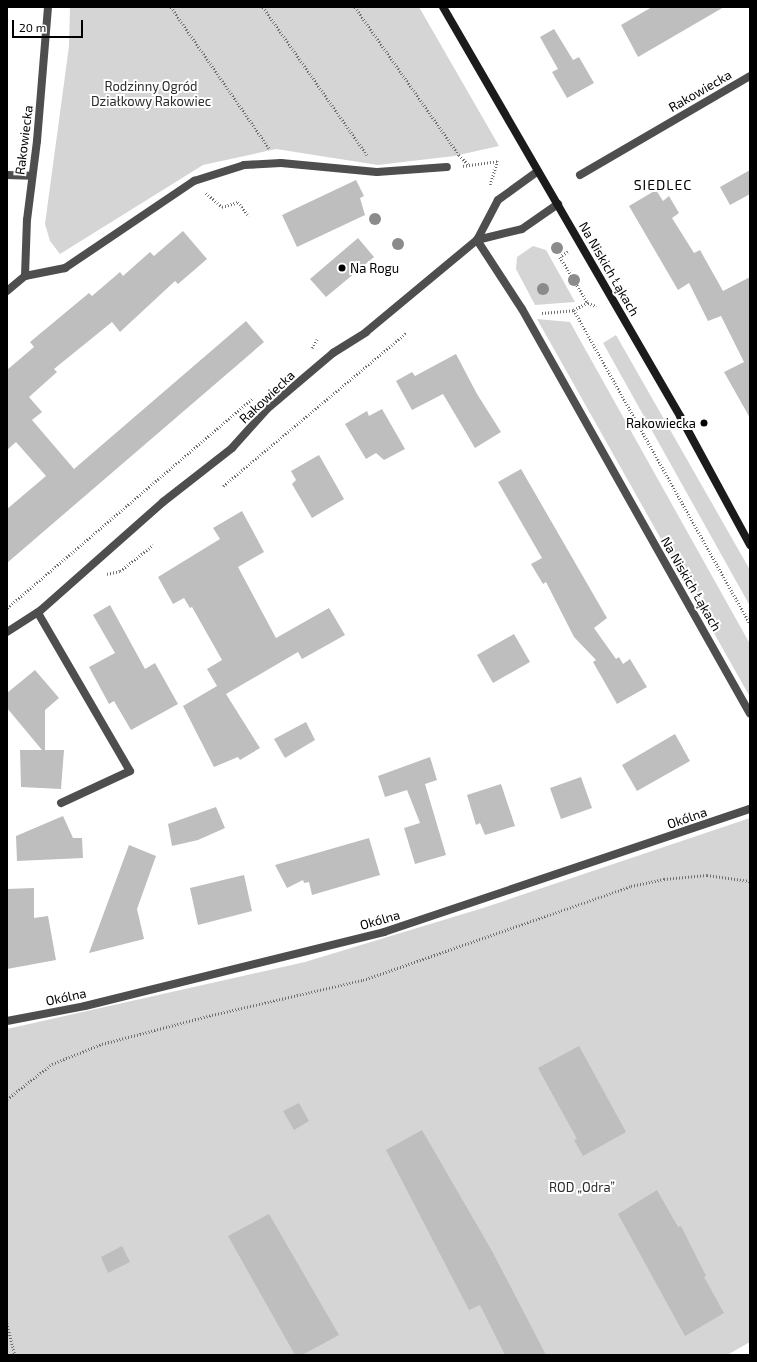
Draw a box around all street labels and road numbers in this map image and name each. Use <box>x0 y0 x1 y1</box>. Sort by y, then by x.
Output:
street label: Rakowiecka <box>666 67 734 115</box>
street label: Rakowiecka <box>12 104 36 176</box>
street label: Na Niskich Łąkach <box>576 219 642 319</box>
street label: Rakowiecka <box>236 367 298 427</box>
street label: Na Niskich Łąkach <box>658 534 724 634</box>
street label: Okólna <box>665 804 709 832</box>
street label: Okólna <box>358 907 402 933</box>
street label: Okólna <box>44 985 88 1009</box>

